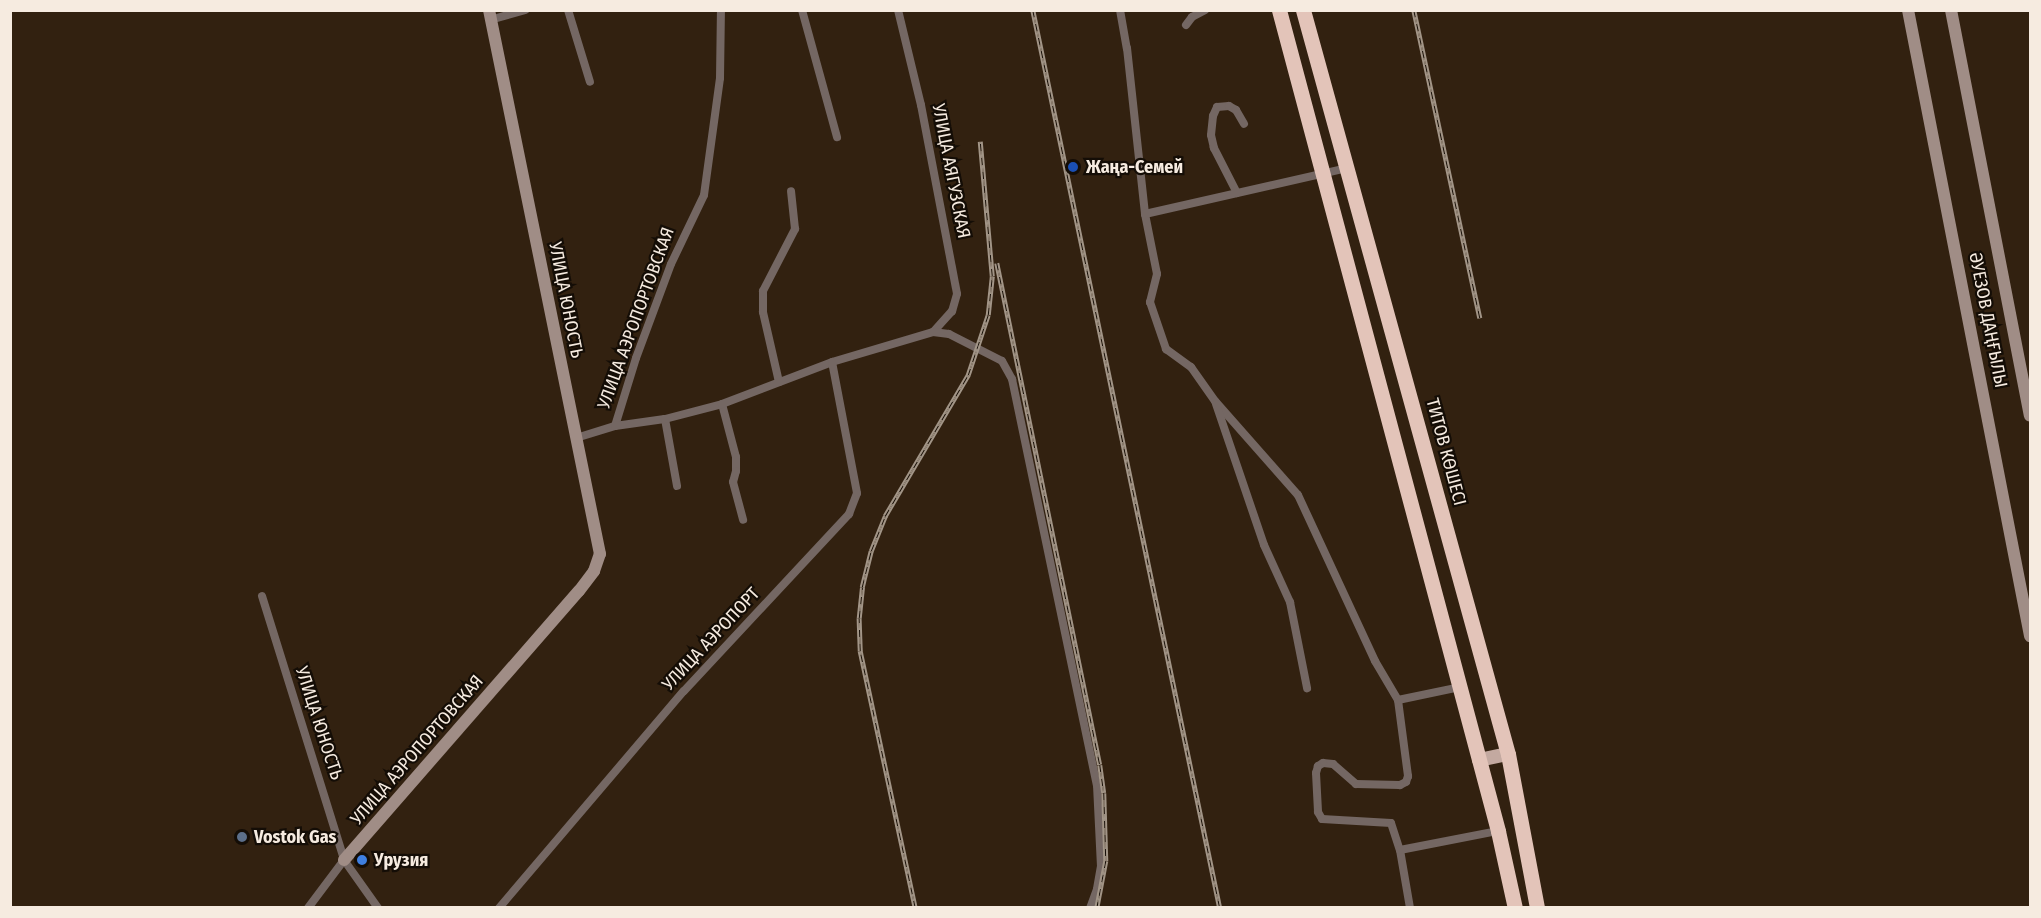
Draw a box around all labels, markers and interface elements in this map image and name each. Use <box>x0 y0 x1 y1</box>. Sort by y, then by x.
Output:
street label: УЛИЦА АЯГУЗСКАЯ <box>927 102 975 240</box>
place label: Жаңа-Семей <box>1086 156 1183 178</box>
marker: Жаңа-Семей <box>1064 158 1082 176</box>
street label: УЛИЦА АЭРОПОРТОВСКАЯ <box>593 224 679 412</box>
street label: УЛИЦА ЮНОСТЬ <box>544 240 588 360</box>
street label: ӘУЕЗОВ ДАҢҒЫЛЫ <box>1964 251 2012 389</box>
street label: ТИТОВ КӨШЕСІ <box>1421 396 1471 508</box>
street label: УЛИЦА АЭРОПОРТ <box>658 583 764 695</box>
street label: УЛИЦА ЮНОСТЬ <box>290 664 348 782</box>
street label: УЛИЦА АЭРОПОРТОВСКАЯ <box>346 671 488 829</box>
place label: Vostok Gas <box>254 826 336 848</box>
marker: Vostok Gas <box>235 830 249 844</box>
place label: Урузия <box>374 849 428 871</box>
marker: Урузия <box>355 853 369 867</box>

